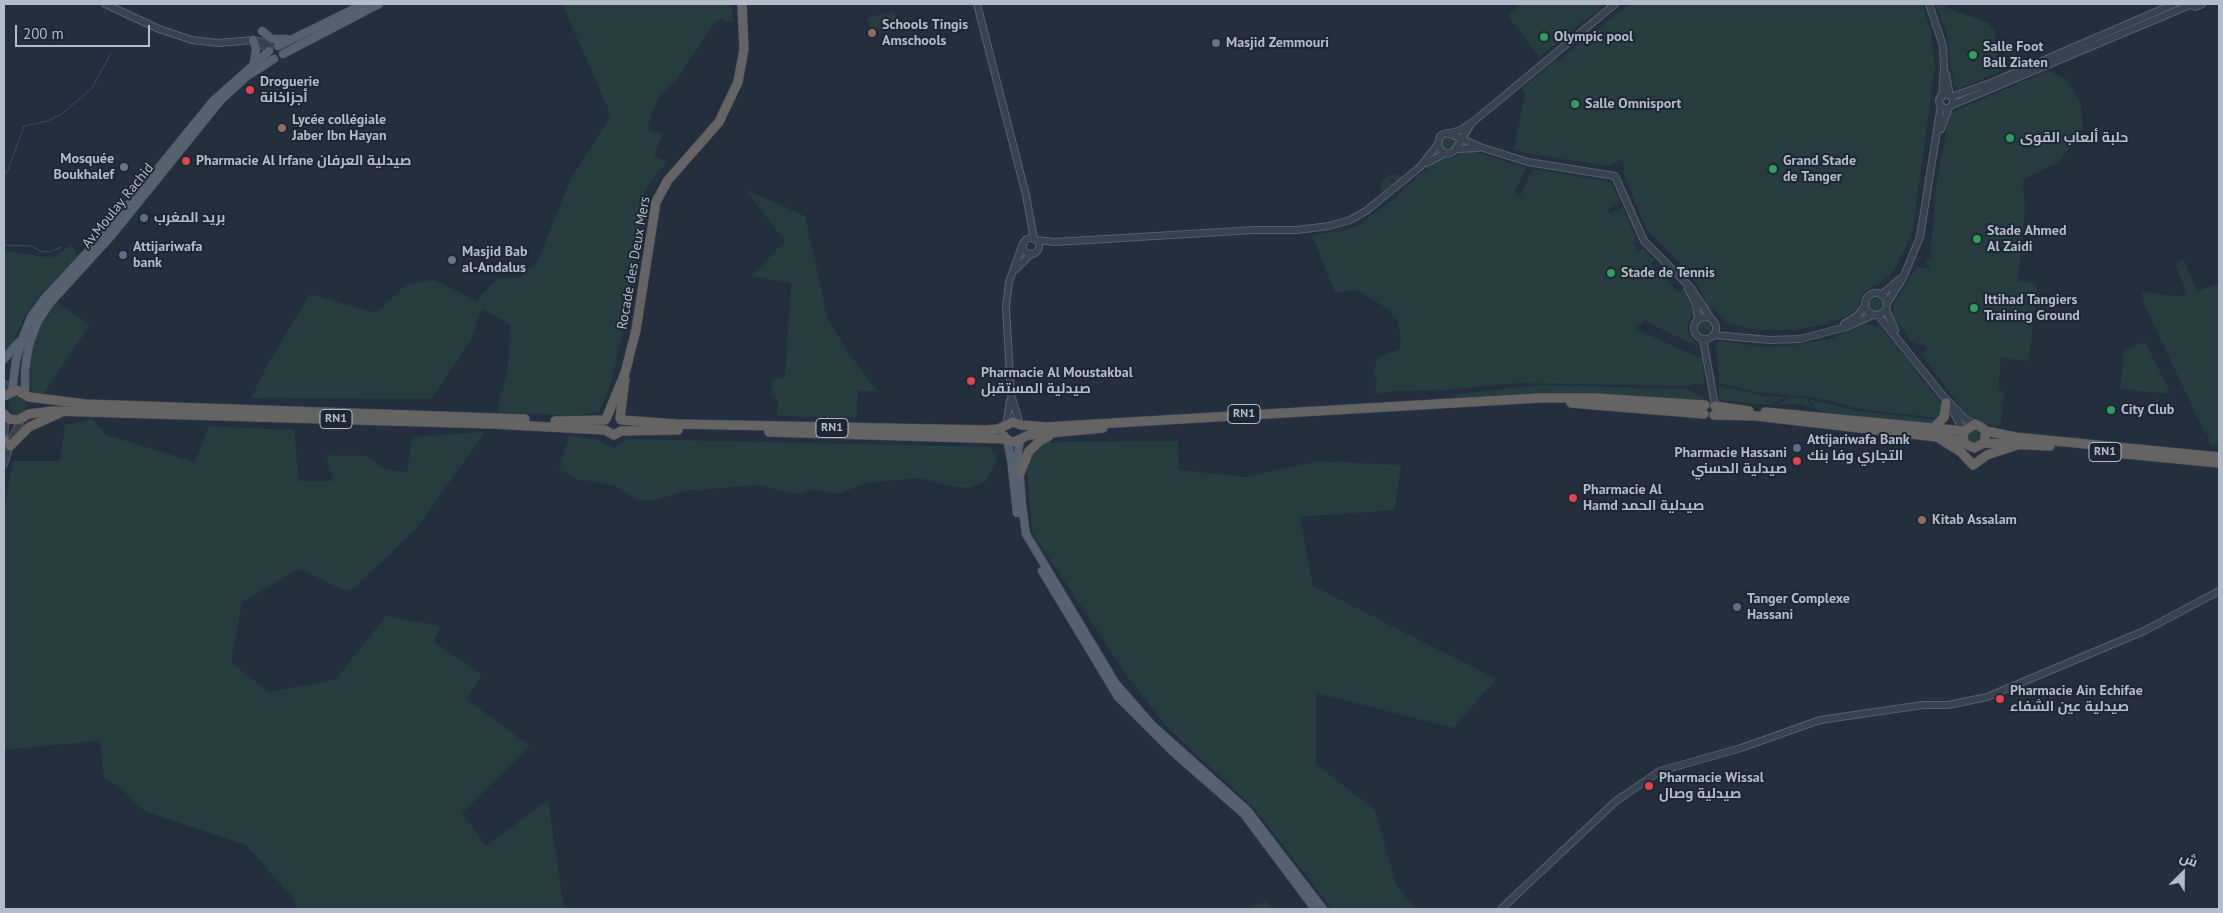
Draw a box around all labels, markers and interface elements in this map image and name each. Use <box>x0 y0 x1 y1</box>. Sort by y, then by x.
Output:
scale bar <box>18 15 152 47</box>
place label: Schools Tingis Amschools <box>882 17 968 49</box>
text: 200 m <box>23 24 64 43</box>
marker: Schools Tingis Amschools <box>866 27 878 39</box>
place label: Olympic pool <box>1554 29 1633 45</box>
marker: Olympic pool <box>1538 31 1550 43</box>
place label: Masjid Zemmouri <box>1226 35 1329 51</box>
marker: Masjid Zemmouri <box>1210 37 1222 49</box>
place label: Salle Foot Ball Ziaten <box>1983 39 2048 72</box>
marker: Salle Foot Ball Ziaten <box>1967 49 1979 61</box>
place label: Droguerie أجزاخانة <box>260 74 319 106</box>
marker: Droguerie أجزاخانة <box>244 84 256 96</box>
place label: Salle Omnisport <box>1585 96 1682 112</box>
marker: Salle Omnisport <box>1569 98 1581 110</box>
place label: Lycée collégiale Jaber Ibn Hayan <box>292 112 387 144</box>
marker: Lycée collégiale Jaber Ibn Hayan <box>276 122 288 134</box>
place label: حلبة ألعاب القوى <box>2020 130 2128 146</box>
marker: حلبة ألعاب القوى <box>2004 132 2016 144</box>
place label: Mosquée Boukhalef <box>54 151 114 184</box>
place label: Pharmacie Al Irfane صيدلية العرفان <box>196 153 411 169</box>
place label: Grand Stade de Tanger <box>1783 153 1856 186</box>
marker: Pharmacie Al Irfane صيدلية العرفان <box>180 155 192 167</box>
street label: Av.Moulay Rachid <box>79 160 157 252</box>
marker: Mosquée Boukhalef <box>118 161 130 173</box>
marker: Grand Stade de Tanger <box>1767 163 1779 175</box>
street label: Rocade des Deux Mers <box>614 195 654 331</box>
place label: بريد المغرب <box>154 210 225 226</box>
marker: بريد المغرب <box>138 212 150 224</box>
place label: Stade Ahmed Al Zaidi <box>1987 223 2066 256</box>
marker: Stade Ahmed Al Zaidi <box>1971 233 1983 245</box>
place label: Attijariwafa bank <box>133 239 202 272</box>
place label: Masjid Bab al-Andalus <box>462 244 527 276</box>
marker: Attijariwafa bank <box>117 249 129 261</box>
marker: Masjid Bab al-Andalus <box>446 254 458 266</box>
place label: Stade de Tennis <box>1621 265 1715 281</box>
marker: Stade de Tennis <box>1605 267 1617 279</box>
place label: Ittihad Tangiers Training Ground <box>1984 292 2080 324</box>
marker: Ittihad Tangiers Training Ground <box>1968 302 1980 314</box>
place label: Pharmacie Al Moustakbal صيدلية المستقبل <box>981 365 1133 398</box>
marker: Pharmacie Al Moustakbal صيدلية المستقبل <box>965 375 977 387</box>
place label: City Club <box>2121 402 2174 418</box>
road number: RN1 <box>1228 404 1260 424</box>
marker: City Club <box>2105 404 2117 416</box>
road number: RN1 <box>320 409 352 428</box>
road number: RN1 <box>816 418 848 438</box>
place label: Attijariwafa Bank التجاري وفا بنك <box>1807 432 1910 464</box>
marker: Attijariwafa Bank التجاري وفا بنك <box>1791 442 1803 454</box>
road number: RN1 <box>2089 442 2121 462</box>
place label: Pharmacie Hassani صيدلية الحسني <box>1675 445 1787 478</box>
marker: Pharmacie Hassani صيدلية الحسني <box>1791 455 1803 467</box>
place label: Pharmacie Al Hamd صيدلية الحمد <box>1583 482 1704 514</box>
marker: Pharmacie Al Hamd صيدلية الحمد <box>1567 492 1579 504</box>
place label: Kitab Assalam <box>1932 512 2017 528</box>
marker: Kitab Assalam <box>1916 514 1928 526</box>
place label: Tanger Complexe Hassani <box>1747 591 1850 624</box>
marker: Tanger Complexe Hassani <box>1731 601 1743 613</box>
place label: Pharmacie Ain Echifae صيدلية عين الشفاء <box>2010 683 2143 716</box>
marker: Pharmacie Ain Echifae صيدلية عين الشفاء <box>1994 693 2006 705</box>
place label: Pharmacie Wissal صيدلية وصال <box>1659 770 1764 802</box>
marker: Pharmacie Wissal صيدلية وصال <box>1643 780 1655 792</box>
text: ش <box>2177 847 2201 871</box>
north arrow <box>2158 848 2208 898</box>

